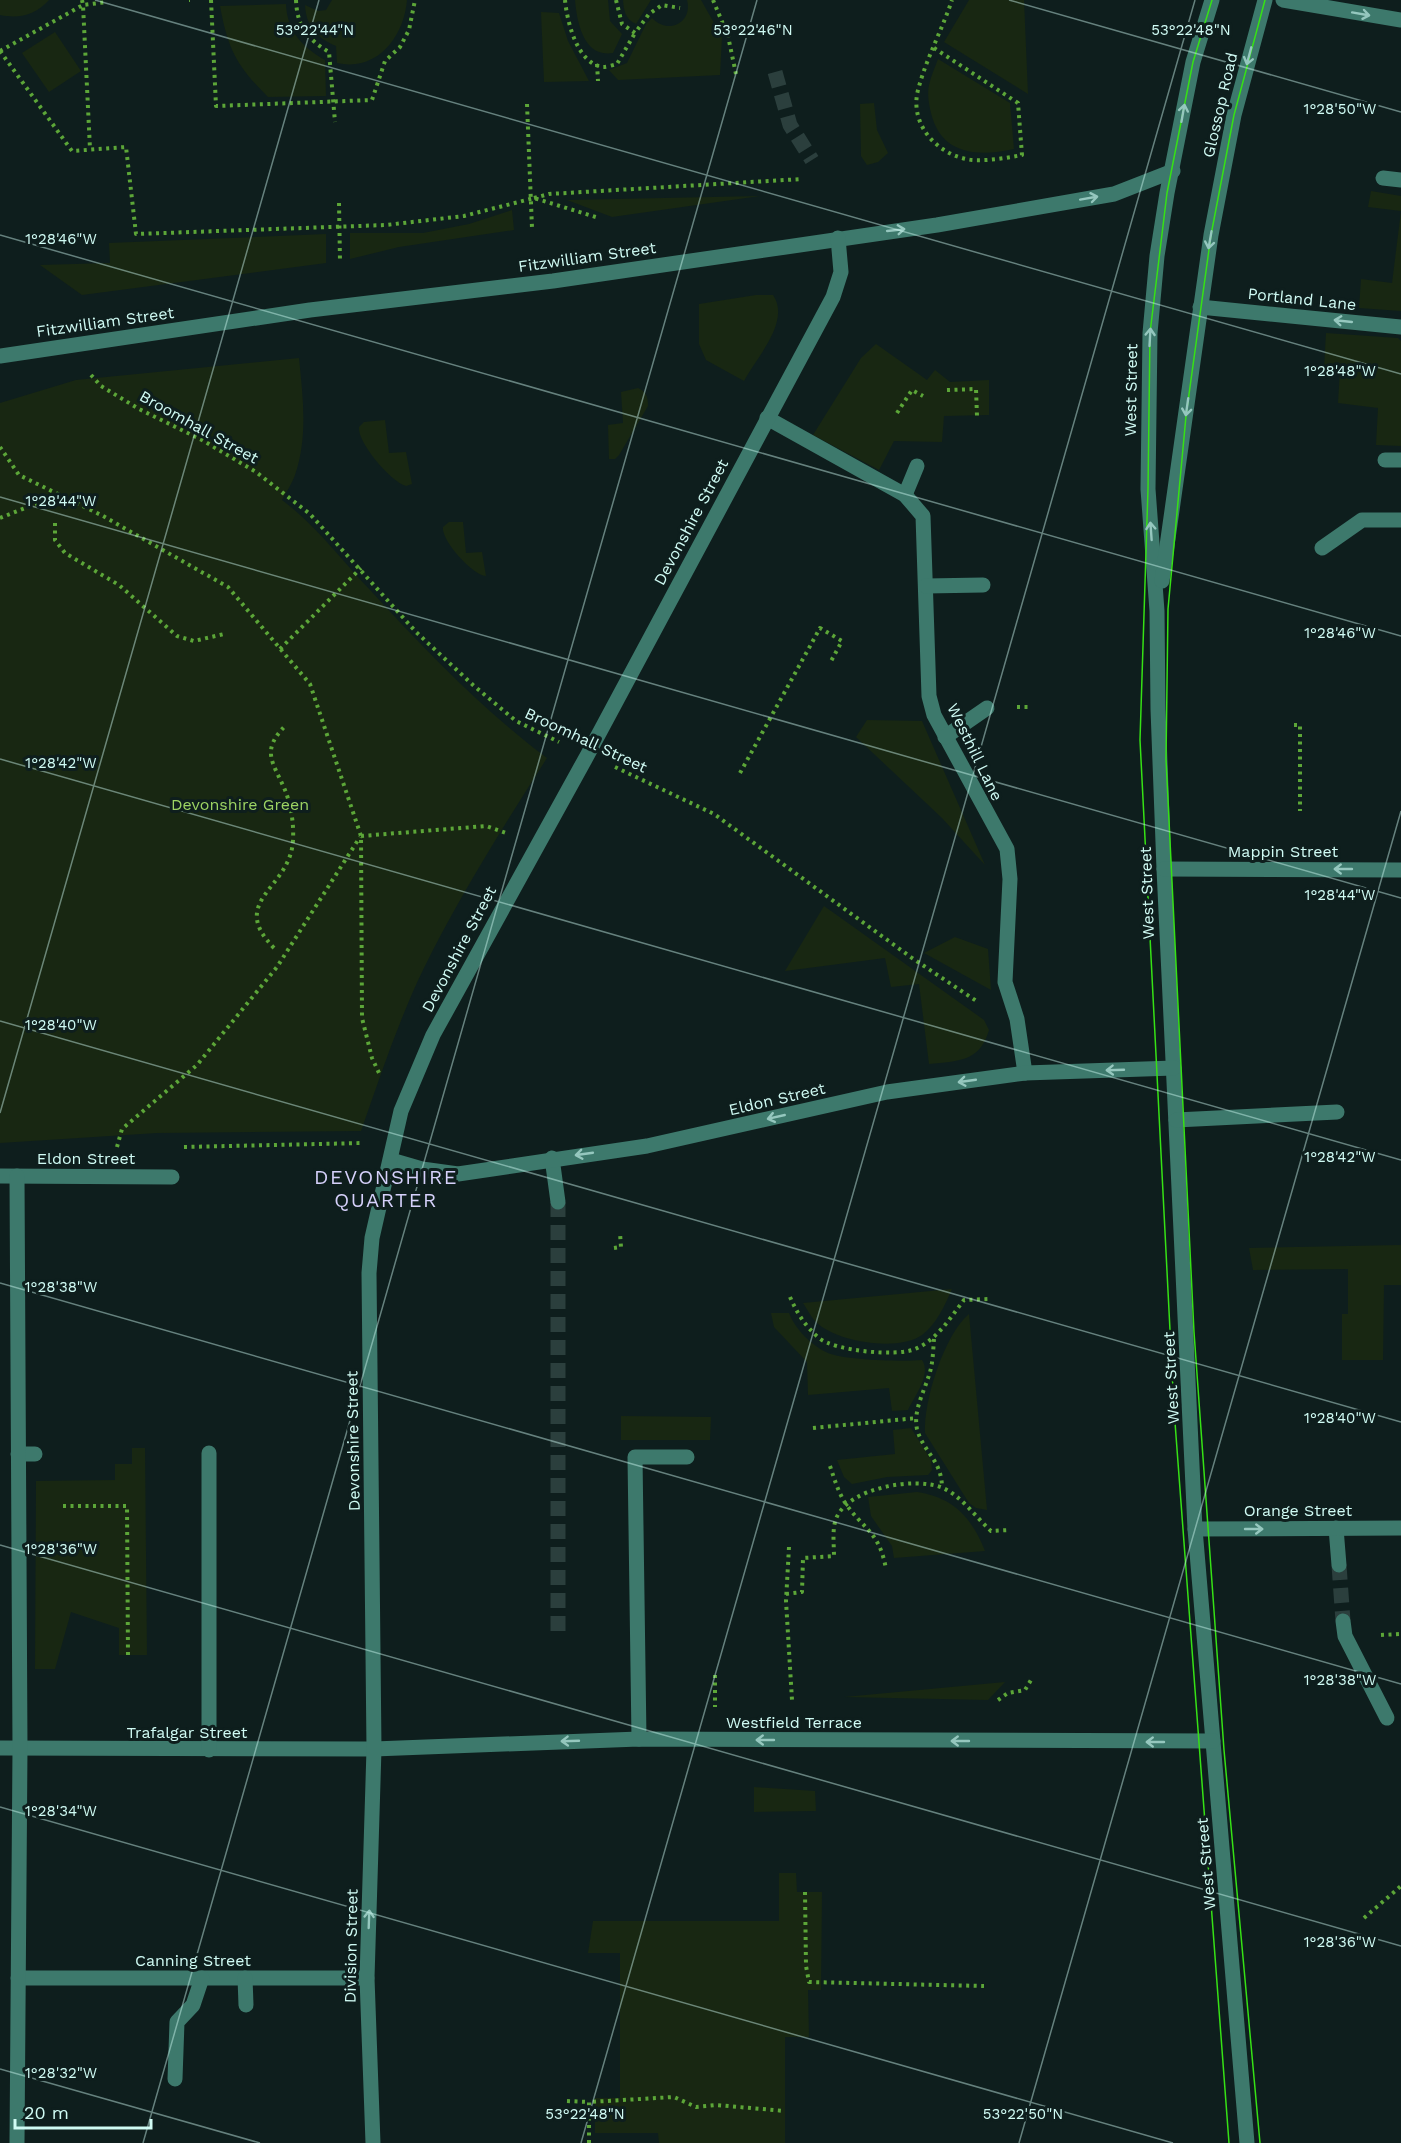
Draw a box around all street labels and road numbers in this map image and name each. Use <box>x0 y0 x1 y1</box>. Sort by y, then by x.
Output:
street label: Glossop Road <box>1199 51 1241 159</box>
street label: Fitzwilliam Street <box>517 238 657 276</box>
street label: Portland Lane <box>1247 284 1357 314</box>
street label: Fitzwilliam Street <box>35 303 175 341</box>
street label: West Street <box>1121 343 1141 437</box>
street label: Broomhall Street <box>136 386 262 468</box>
street label: Devonshire Street <box>650 455 732 588</box>
street label: Westhill Lane <box>943 700 1007 804</box>
street label: Broomhall Street <box>522 703 651 777</box>
street label: Mappin Street <box>1228 842 1339 861</box>
street label: West Street <box>1136 846 1158 940</box>
street label: Devonshire Street <box>418 882 500 1015</box>
street label: Eldon Street <box>727 1079 827 1119</box>
street label: Eldon Street <box>37 1149 135 1168</box>
street label: West Street <box>1159 1331 1183 1425</box>
street label: Devonshire Street <box>342 1371 364 1511</box>
street label: Orange Street <box>1244 1501 1353 1520</box>
street label: Westfield Terrace <box>726 1713 862 1732</box>
street label: Trafalgar Street <box>127 1723 248 1742</box>
street label: West Street <box>1192 1817 1220 1911</box>
street label: Division Street <box>341 1889 361 2003</box>
street label: Canning Street <box>135 1951 251 1970</box>

